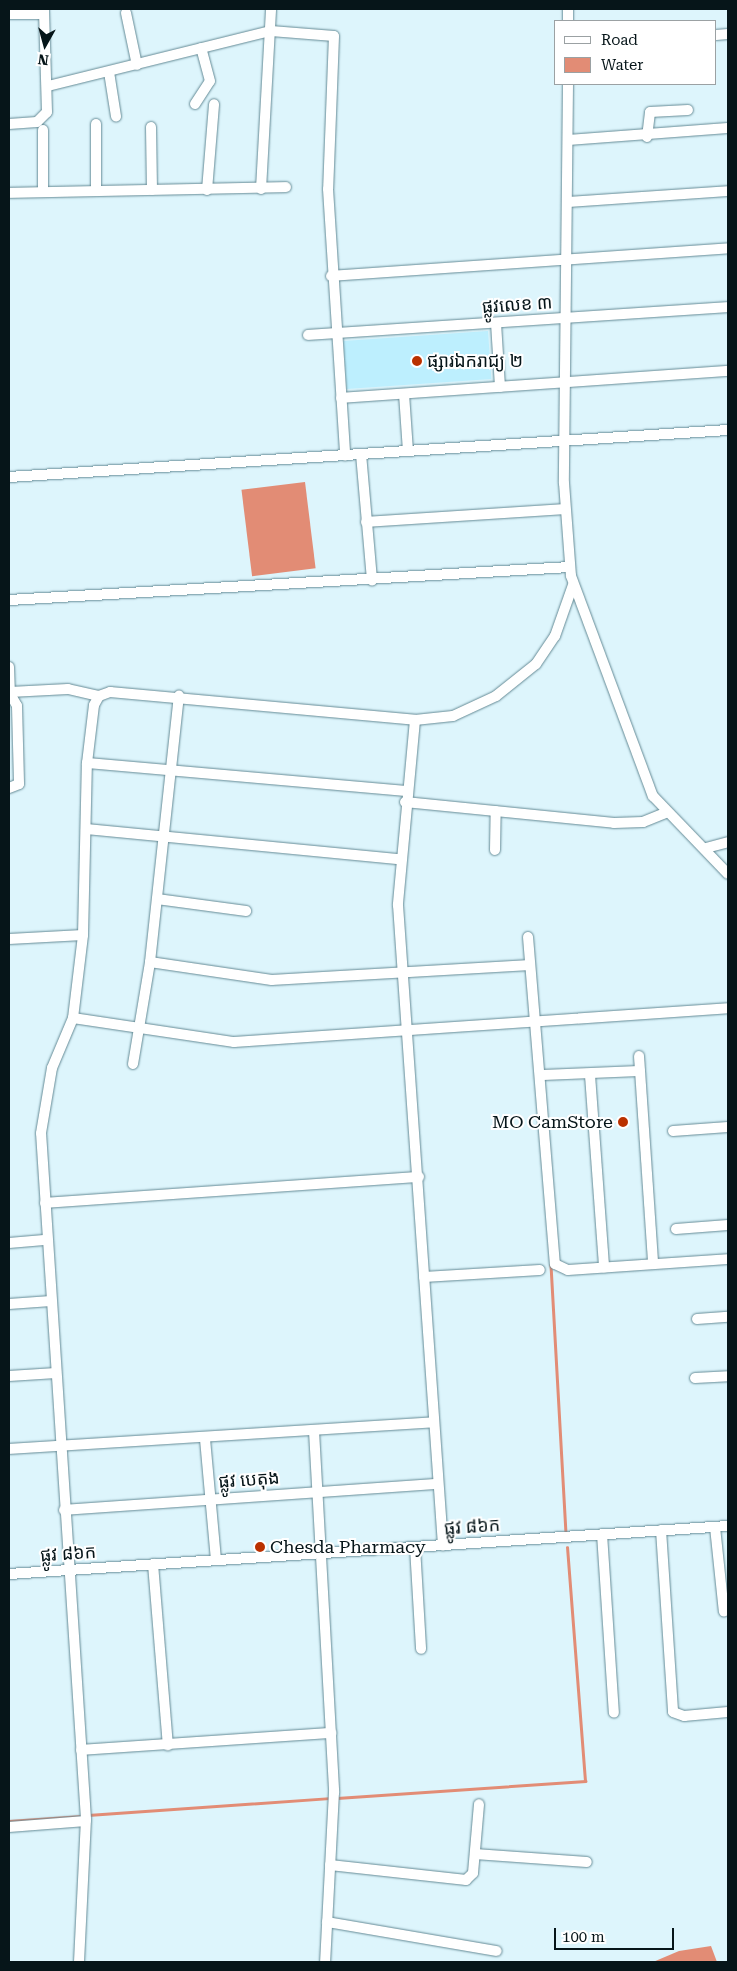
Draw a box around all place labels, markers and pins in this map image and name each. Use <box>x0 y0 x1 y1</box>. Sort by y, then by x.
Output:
place label: ផ្សារឯករាជ្យ ២ <box>427 350 523 372</box>
marker: ផ្សារឯករាជ្យ ២ <box>411 355 423 367</box>
place label: MO CamStore <box>492 1111 613 1133</box>
marker: MO CamStore <box>617 1116 629 1128</box>
place label: Chesda Pharmacy <box>270 1536 426 1558</box>
marker: Chesda Pharmacy <box>254 1541 266 1553</box>

